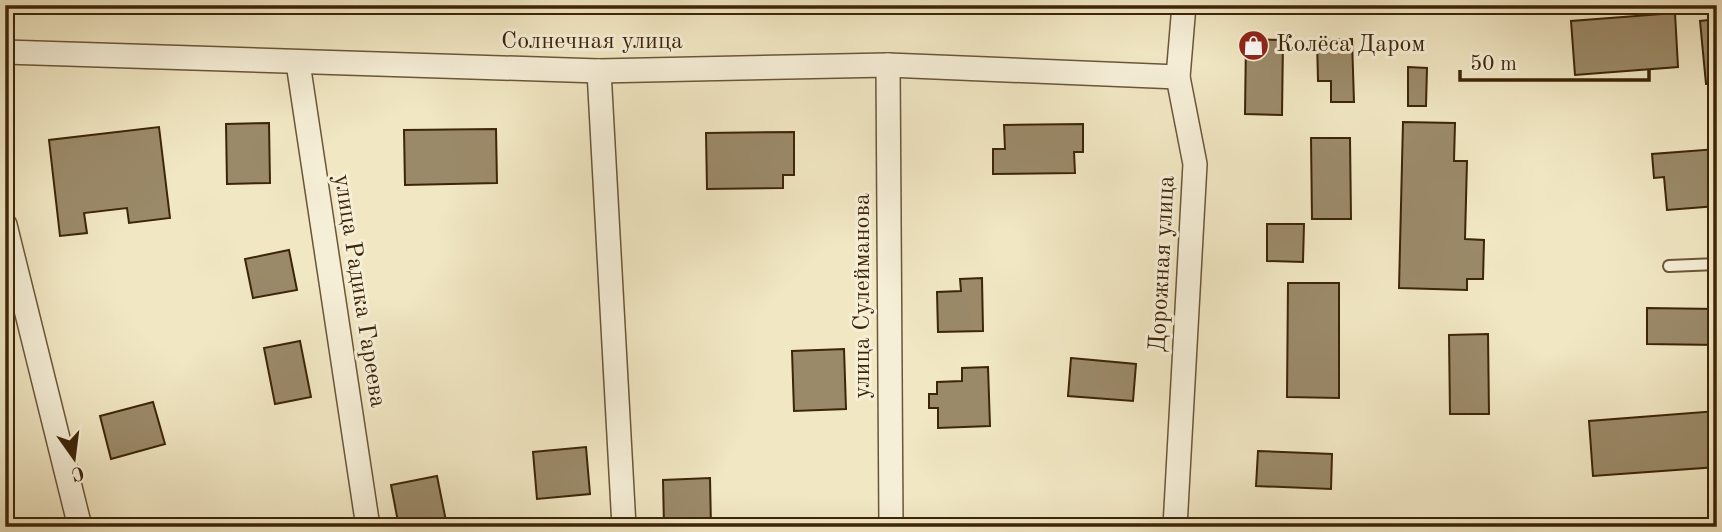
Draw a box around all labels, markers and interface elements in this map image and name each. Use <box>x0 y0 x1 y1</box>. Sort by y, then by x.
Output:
shop icon: Колёса Даром <box>1236 28 1270 62</box>
street label: Солнечная улица <box>501 30 683 54</box>
place label: Колёса Даром <box>1276 33 1425 57</box>
scale bar <box>1460 38 1648 82</box>
text: 50 m <box>1470 54 1517 75</box>
street label: улица Радика Гареева <box>329 173 389 409</box>
street label: Дорожная улица <box>1146 175 1180 353</box>
street label: улица Сулейманова <box>851 193 875 399</box>
north arrow <box>38 424 108 494</box>
text: С <box>69 461 86 483</box>

